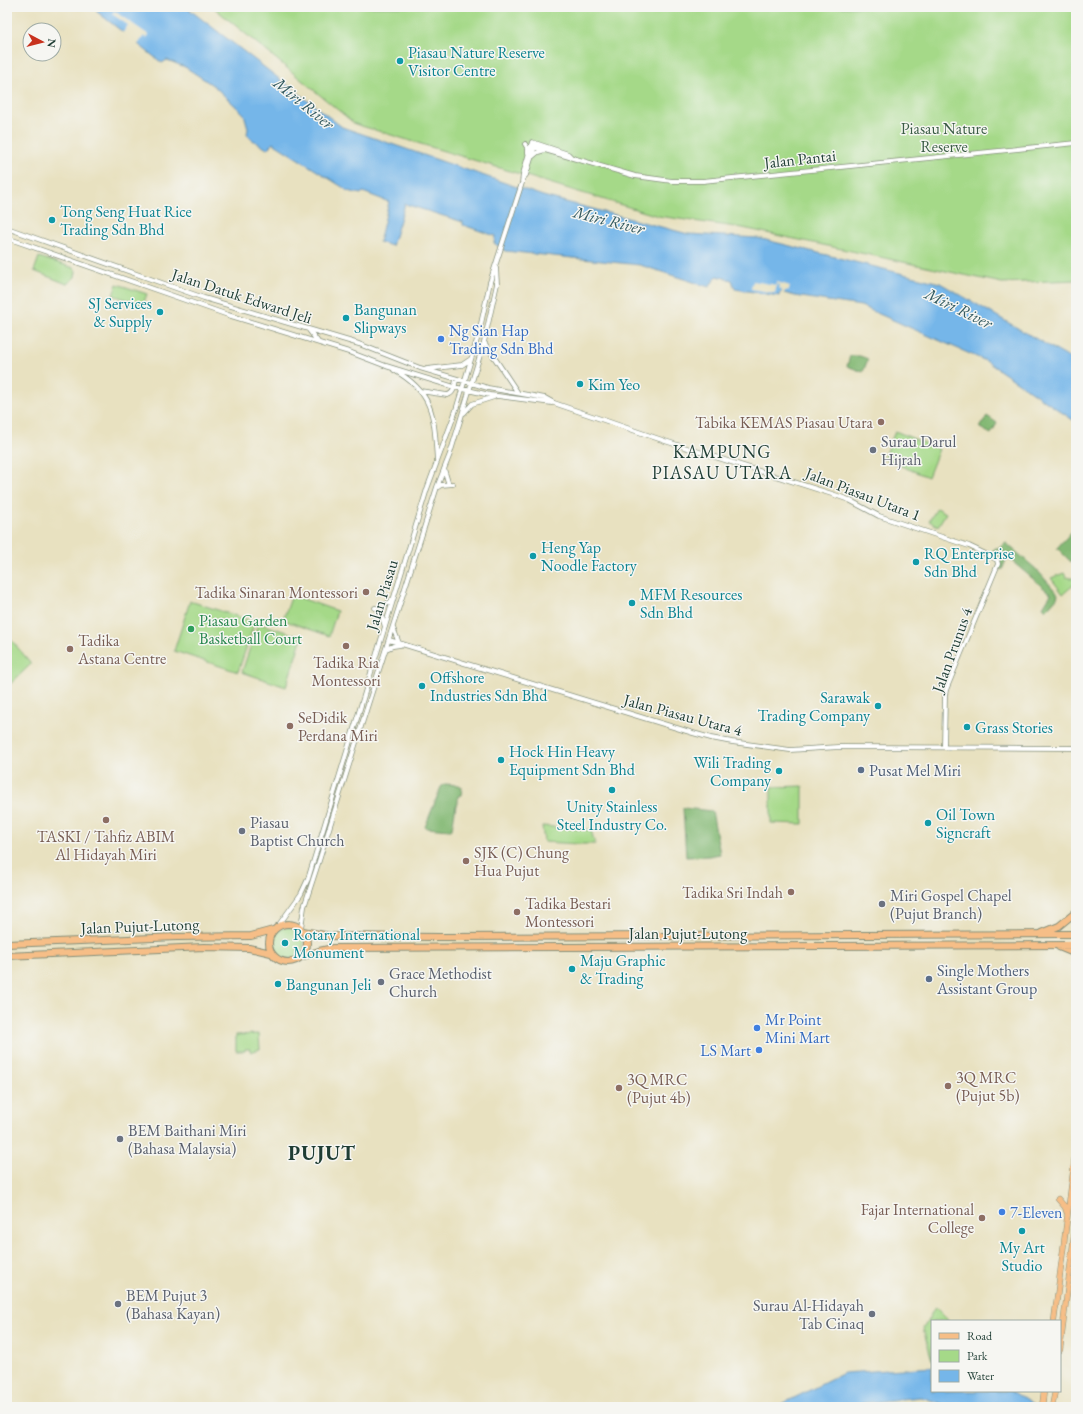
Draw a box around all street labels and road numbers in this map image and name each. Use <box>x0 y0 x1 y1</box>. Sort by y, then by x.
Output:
street label: Jalan Pantai <box>761 145 837 173</box>
street label: Jalan Datuk Edward Jeli <box>167 263 315 329</box>
street label: Jalan Piasau Utara 1 <box>800 462 924 526</box>
street label: Jalan Piasau <box>361 557 403 635</box>
street label: Jalan Prunus 4 <box>926 604 977 697</box>
street label: Jalan Piasau Utara 4 <box>620 689 745 741</box>
street label: Jalan Pujut-Lutong <box>78 913 201 939</box>
street label: Jalan Pujut-Lutong <box>627 923 748 944</box>

